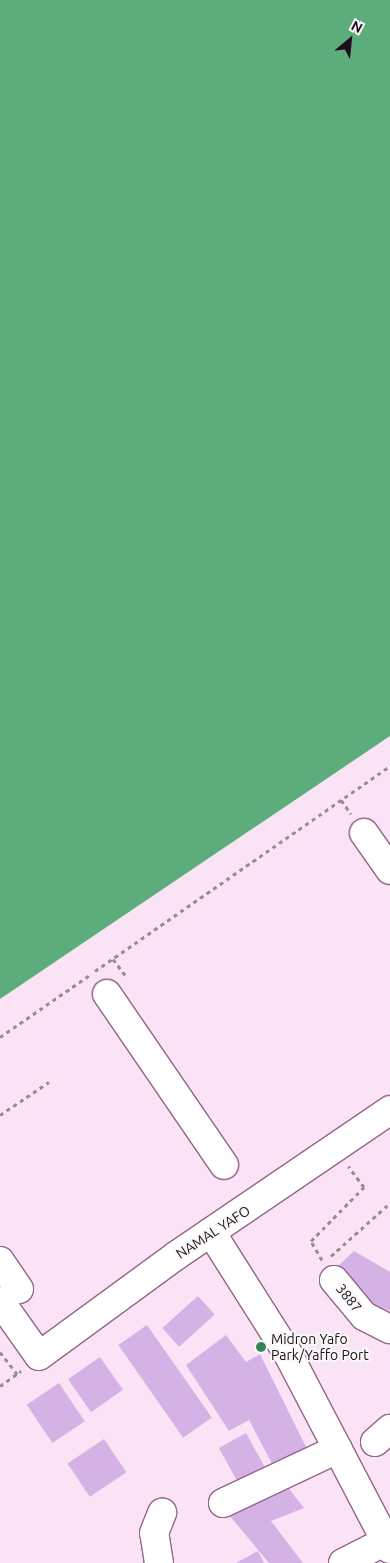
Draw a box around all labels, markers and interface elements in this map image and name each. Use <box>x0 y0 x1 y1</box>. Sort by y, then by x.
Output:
north arrow <box>325 15 375 65</box>
text: N <box>349 17 365 36</box>
street label: NAMAL YAFO <box>173 1202 253 1262</box>
street label: 3887 <box>333 1280 365 1316</box>
place label: Midron Yafo Park/Yaffo Port <box>271 1331 369 1364</box>
marker: Midron Yafo Park/Yaffo Port <box>255 1341 267 1353</box>

